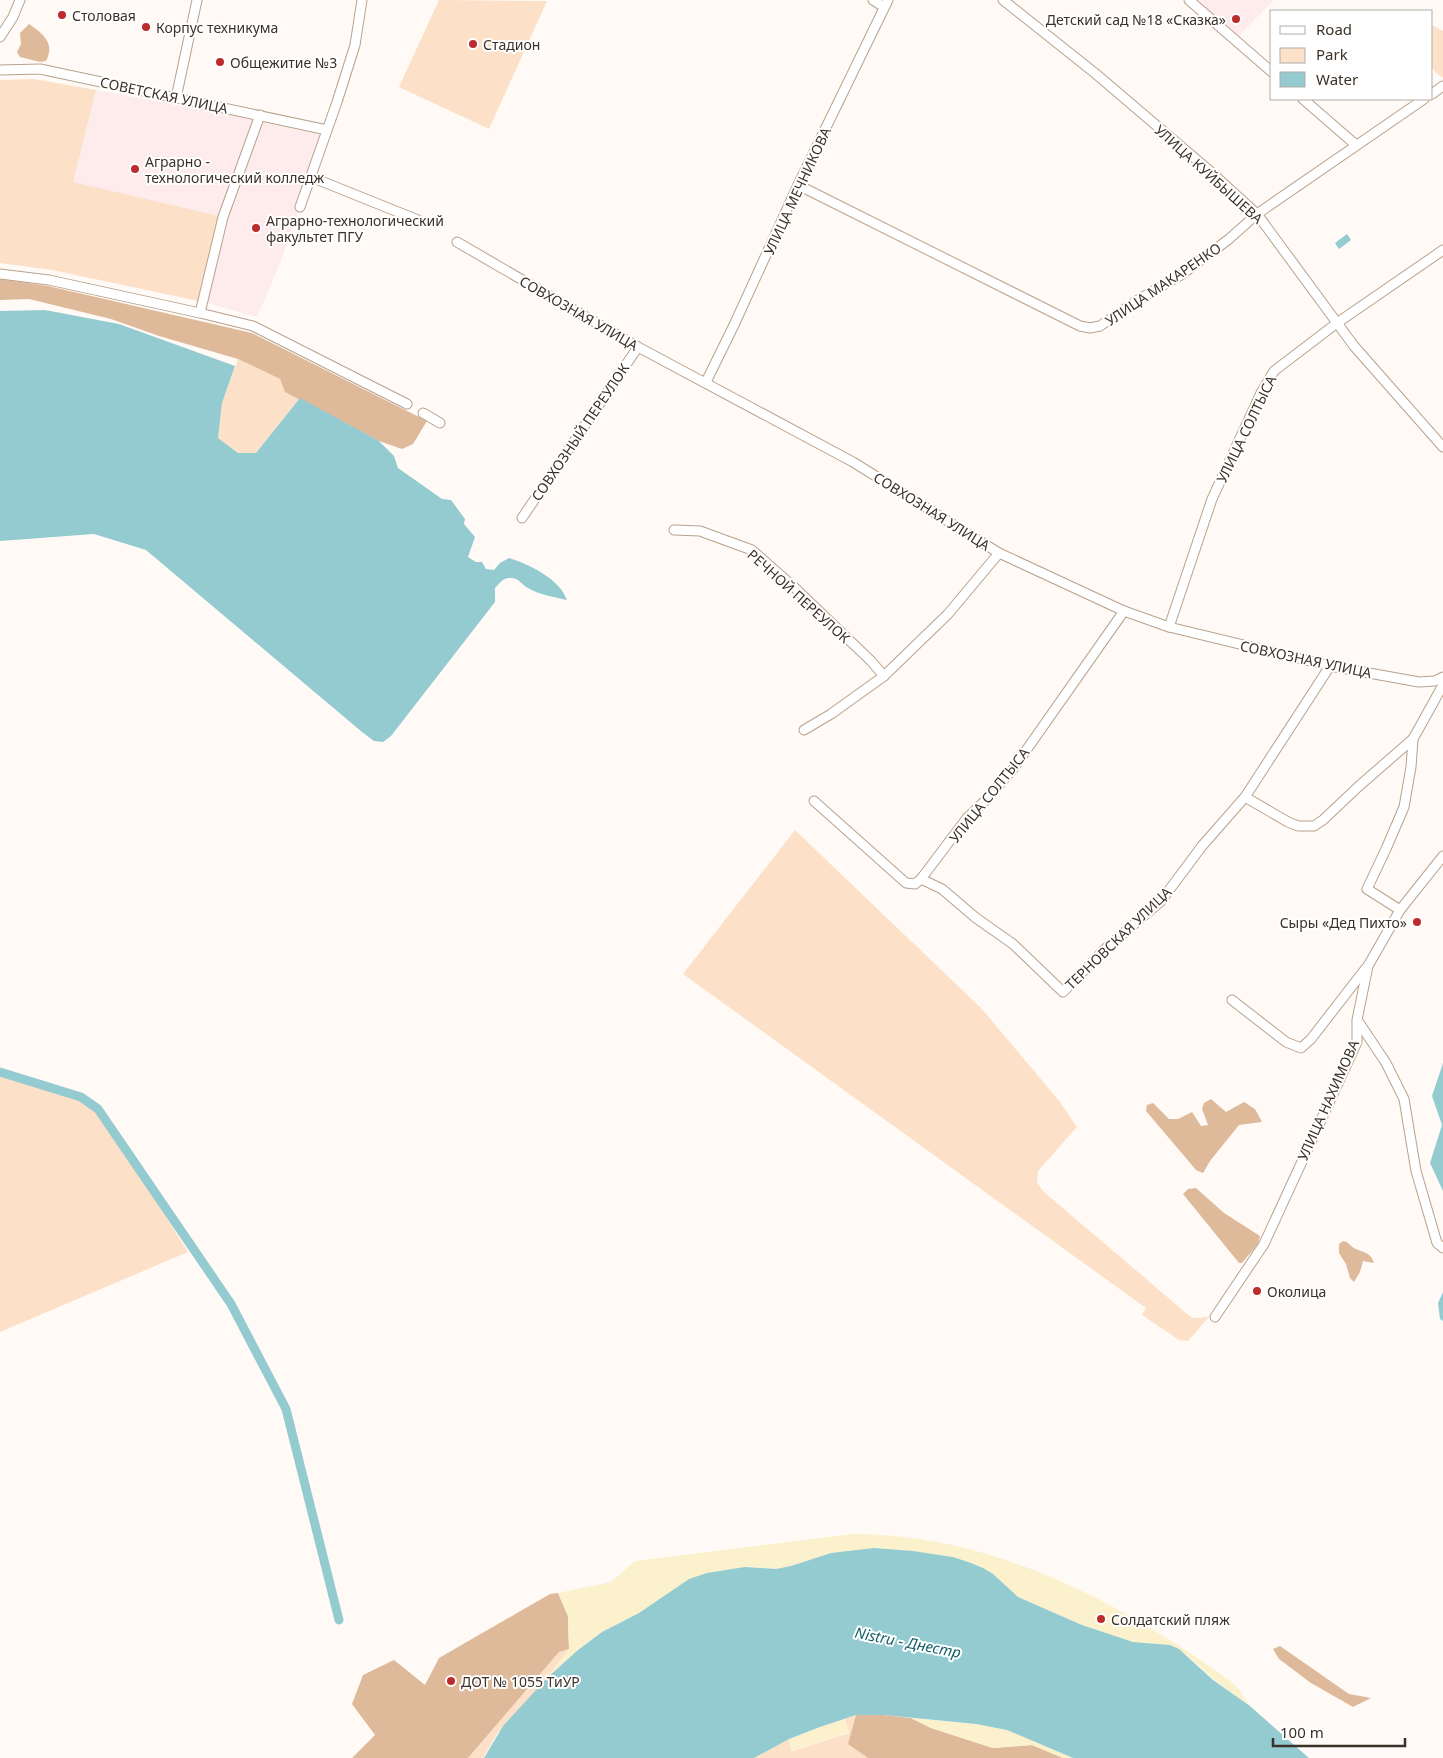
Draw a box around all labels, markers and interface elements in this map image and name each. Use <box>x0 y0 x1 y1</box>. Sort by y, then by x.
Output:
place label: Столовая <box>72 6 136 25</box>
marker: Столовая <box>56 9 68 21</box>
place label: Детский сад №18 «Сказка» <box>1046 10 1226 29</box>
legend <box>1270 10 1433 100</box>
marker: Детский сад №18 «Сказка» <box>1230 13 1242 25</box>
place label: Корпус техникума <box>156 18 278 37</box>
text: Road <box>1316 19 1352 39</box>
marker: Корпус техникума <box>140 21 152 33</box>
place label: Стадион <box>483 35 540 54</box>
marker: Стадион <box>467 38 479 50</box>
text: Park <box>1316 44 1348 64</box>
place label: Общежитие №3 <box>230 53 337 72</box>
marker: Общежитие №3 <box>214 56 226 68</box>
text: Water <box>1316 69 1358 89</box>
street label: СОВЕТСКАЯ УЛИЦА <box>98 72 230 118</box>
street label: УЛИЦА КУЙБЫШЕВА <box>1151 120 1267 228</box>
street label: УЛИЦА МЕЧНИКОВА <box>759 124 835 258</box>
place label: Аграрно - технологический колледж <box>145 152 325 187</box>
marker: Аграрно - технологический колледж <box>129 163 141 175</box>
place label: Аграрно-технологический факультет ПГУ <box>266 211 444 246</box>
marker: Аграрно-технологический факультет ПГУ <box>250 222 262 234</box>
street label: УЛИЦА МАКАРЕНКО <box>1101 238 1225 330</box>
street label: СОВХОЗНАЯ УЛИЦА <box>516 271 642 355</box>
street label: СОВХОЗНЫЙ ПЕРЕУЛОК <box>527 359 633 505</box>
street label: УЛИЦА СОЛТЫСА <box>1212 372 1280 486</box>
street label: СОВХОЗНАЯ УЛИЦА <box>870 467 994 555</box>
street label: РЕЧНОЙ ПЕРЕУЛОК <box>744 545 855 647</box>
street label: СОВХОЗНАЯ УЛИЦА <box>1239 636 1374 682</box>
street label: УЛИЦА СОЛТЫСА <box>945 743 1033 847</box>
street label: ТЕРНОВСКАЯ УЛИЦА <box>1061 882 1175 994</box>
place label: Сыры «Дед Пихто» <box>1280 913 1407 932</box>
marker: Сыры «Дед Пихто» <box>1411 916 1423 928</box>
street label: УЛИЦА НАХИМОВА <box>1293 1037 1363 1163</box>
place label: Околица <box>1267 1282 1326 1301</box>
marker: Околица <box>1251 1285 1263 1297</box>
place label: Солдатский пляж <box>1111 1610 1230 1629</box>
marker: Солдатский пляж <box>1095 1613 1107 1625</box>
water label: Nistru - Днестр <box>853 1622 963 1662</box>
place label: ДОТ № 1055 ТиУР <box>461 1672 580 1691</box>
marker: ДОТ № 1055 ТиУР <box>445 1675 457 1687</box>
scale bar <box>1273 1716 1406 1748</box>
text: 100 m <box>1280 1722 1324 1742</box>

